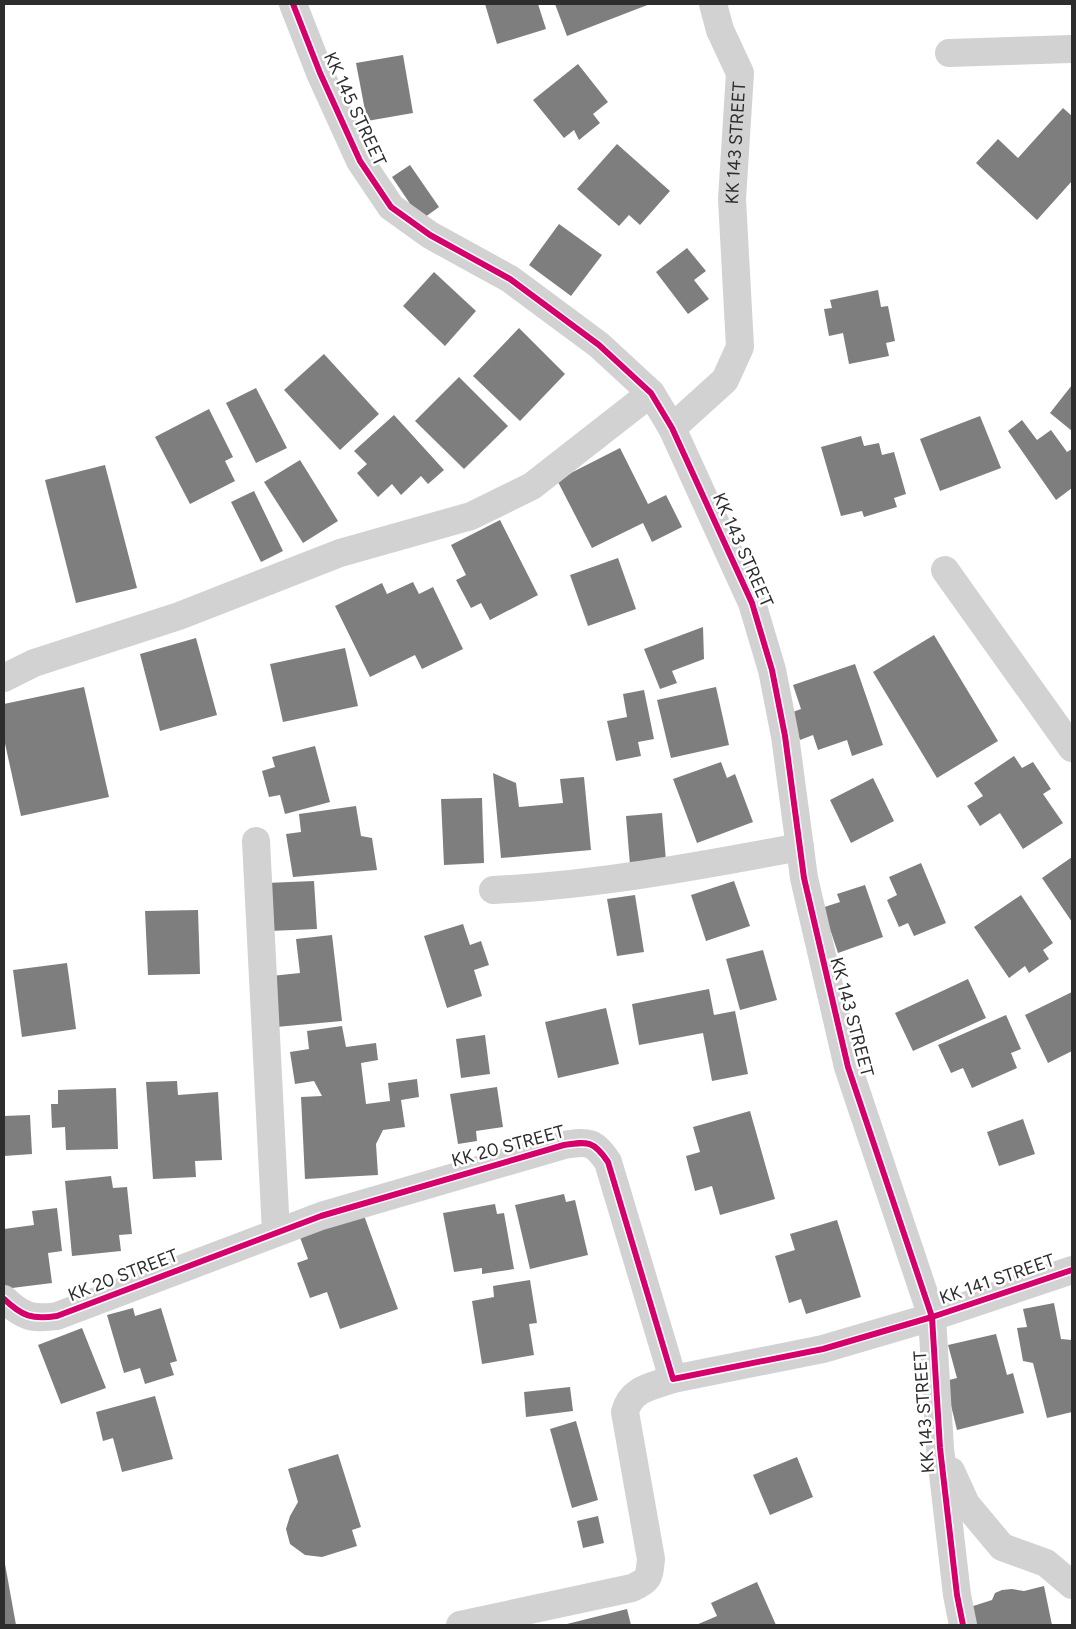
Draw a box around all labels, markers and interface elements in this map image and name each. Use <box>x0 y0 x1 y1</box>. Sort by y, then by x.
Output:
street label: KK 145 STREET <box>319 48 391 170</box>
street label: KK 143 STREET <box>721 81 750 205</box>
street label: KK 143 STREET <box>708 489 778 611</box>
street label: KK 143 STREET <box>825 955 879 1079</box>
street label: KK 20 STREET <box>449 1120 567 1172</box>
street label: KK 20 STREET <box>65 1244 181 1306</box>
street label: KK 141 STREET <box>936 1249 1058 1309</box>
street label: KK 143 STREET <box>909 1350 939 1474</box>

